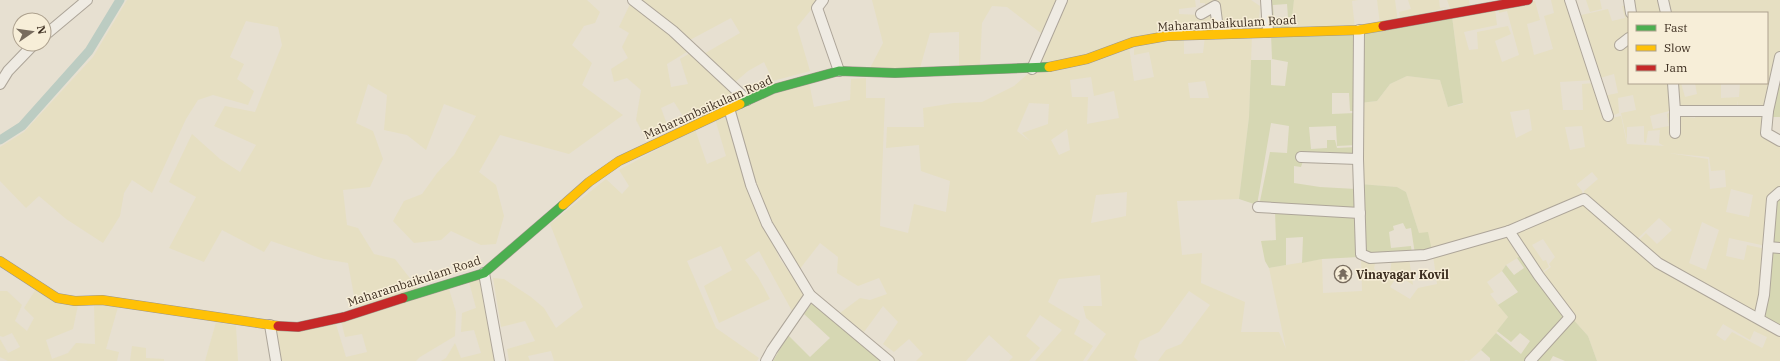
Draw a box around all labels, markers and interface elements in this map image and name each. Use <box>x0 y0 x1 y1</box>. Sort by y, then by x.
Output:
north arrow <box>12 12 52 52</box>
street label: Maharambaikulam Road <box>1157 12 1297 34</box>
legend <box>1628 12 1768 84</box>
text: Fast <box>1664 20 1688 35</box>
text: N <box>34 24 50 36</box>
text: Slow <box>1664 40 1691 55</box>
text: Jam <box>1664 60 1688 75</box>
street label: Maharambaikulam Road <box>641 72 775 142</box>
street label: Maharambaikulam Road <box>345 252 483 310</box>
temple icon: Vinayagar Kovil <box>1333 264 1353 284</box>
place label: Vinayagar Kovil <box>1356 267 1449 282</box>

